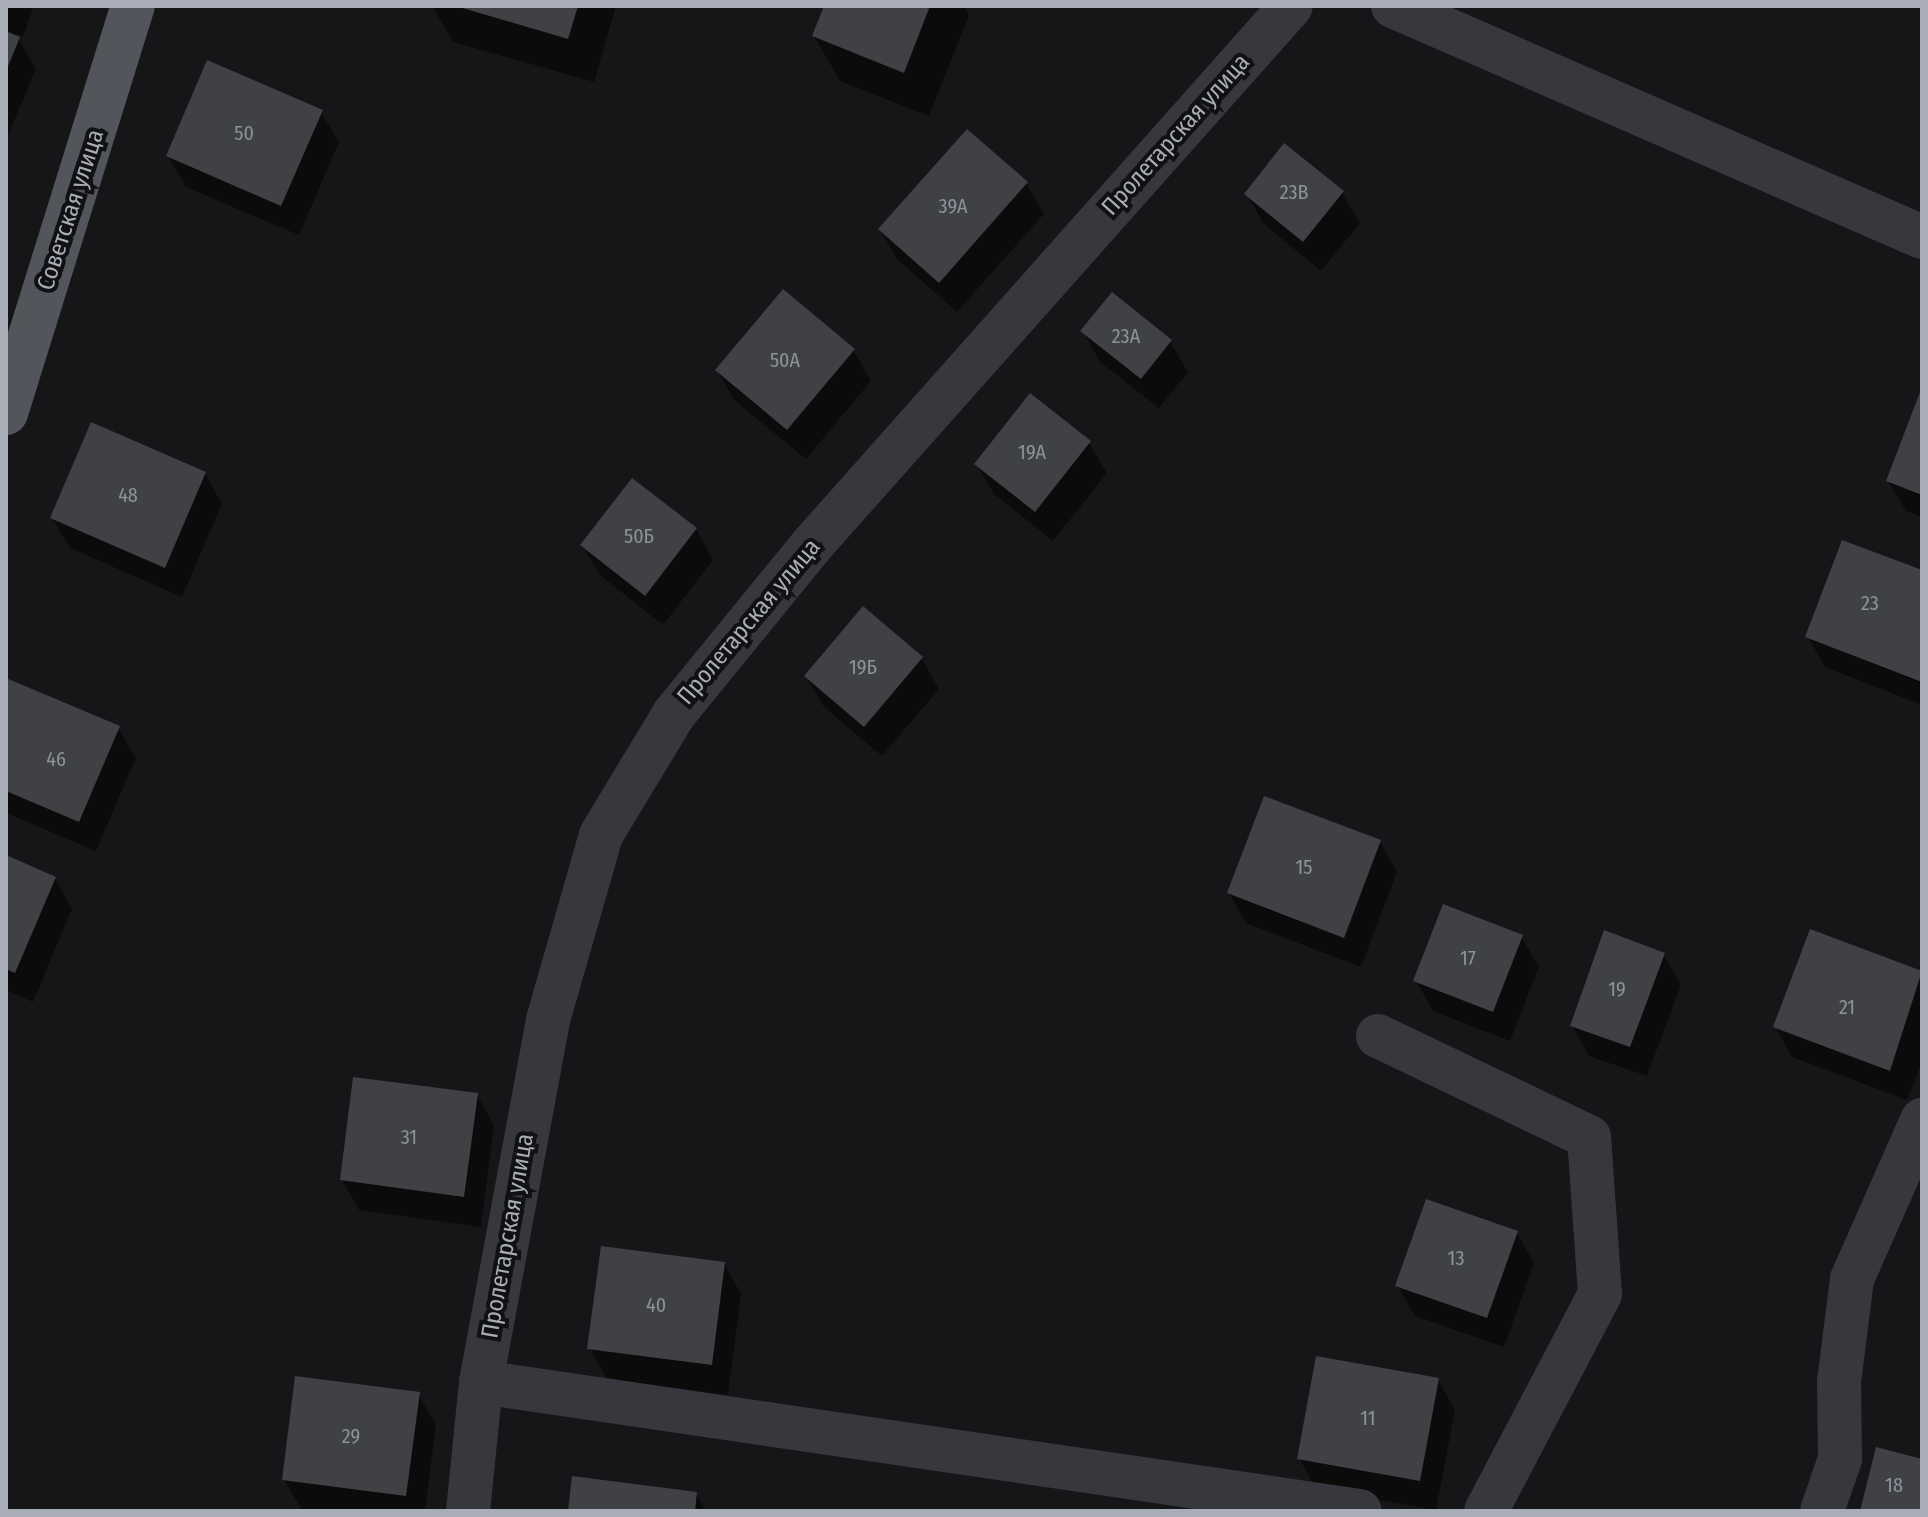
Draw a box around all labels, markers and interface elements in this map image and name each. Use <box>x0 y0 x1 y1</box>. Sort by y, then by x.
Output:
street label: Пролетарская улица <box>1096 48 1256 222</box>
house number: 50 <box>234 121 254 145</box>
street label: Советская улица <box>31 126 111 294</box>
house number: 23В <box>1280 180 1308 204</box>
house number: 39А <box>939 194 967 218</box>
house number: 23А <box>1112 324 1140 348</box>
house number: 50А <box>770 348 800 372</box>
house number: 19А <box>1018 440 1046 464</box>
house number: 48 <box>118 483 138 507</box>
house number: 50Б <box>624 524 654 548</box>
street label: Пролетарская улица <box>671 533 827 711</box>
house number: 23 <box>1861 591 1879 615</box>
house number: 19Б <box>849 655 877 679</box>
house number: 46 <box>46 747 66 771</box>
house number: 15 <box>1296 855 1312 879</box>
house number: 17 <box>1460 946 1476 970</box>
house number: 19 <box>1608 977 1626 1001</box>
house number: 21 <box>1839 995 1855 1019</box>
house number: 31 <box>401 1125 417 1149</box>
street label: Пролетарская улица <box>476 1131 540 1341</box>
house number: 13 <box>1448 1246 1464 1270</box>
house number: 40 <box>646 1293 666 1317</box>
house number: 11 <box>1360 1406 1376 1430</box>
house number: 29 <box>342 1424 360 1448</box>
house number: 18 <box>1885 1473 1903 1497</box>

